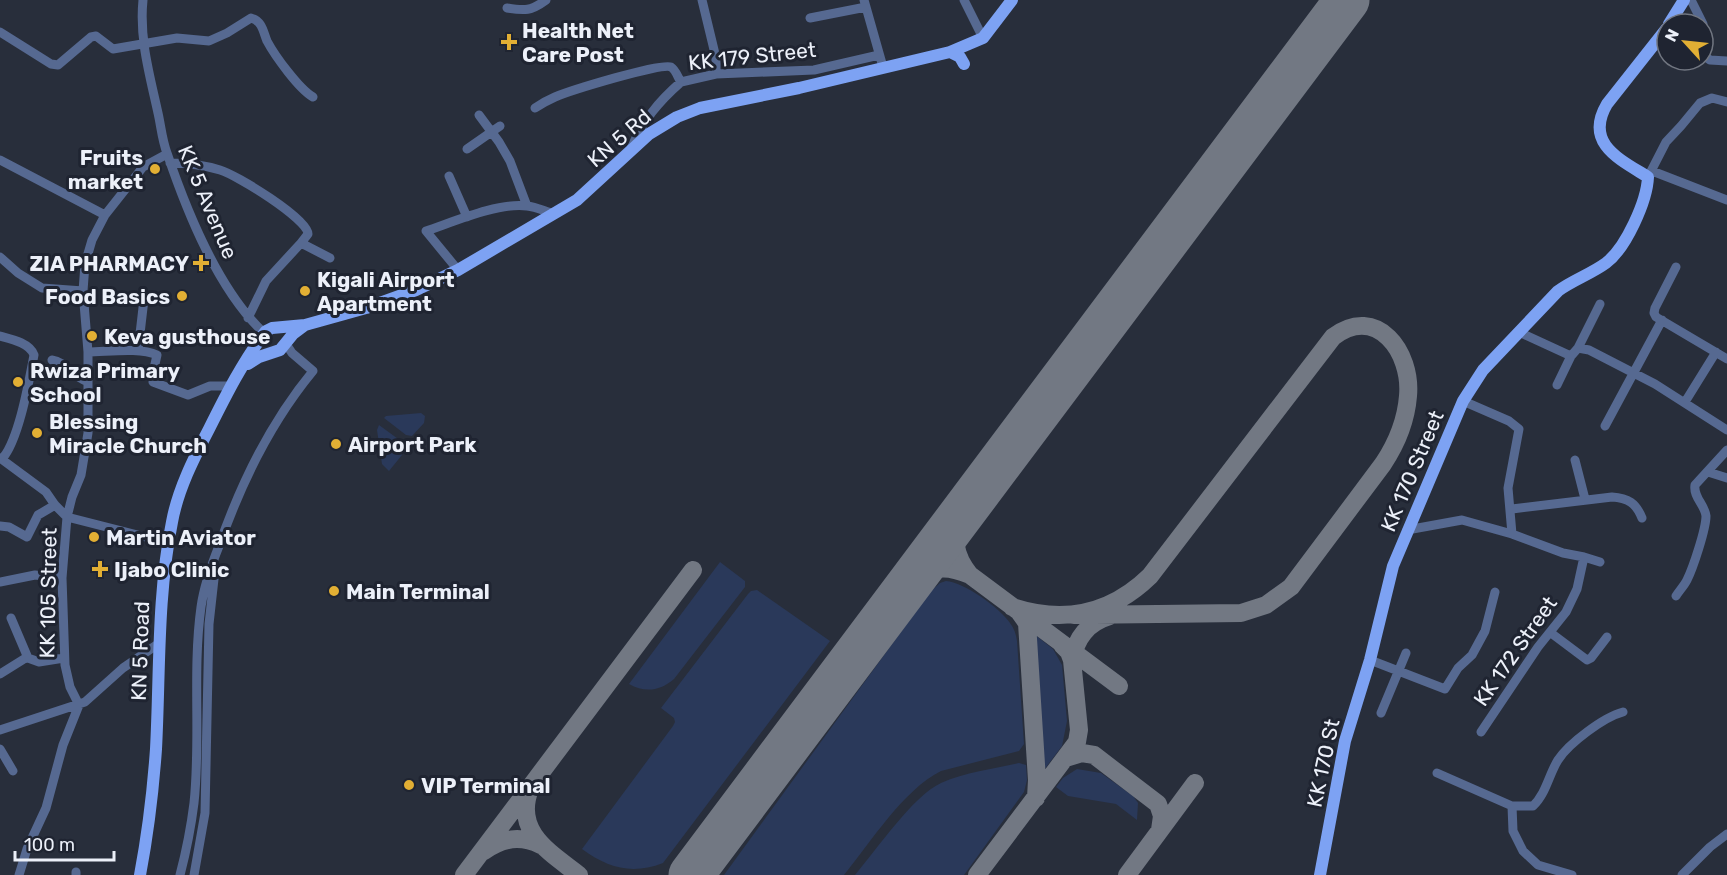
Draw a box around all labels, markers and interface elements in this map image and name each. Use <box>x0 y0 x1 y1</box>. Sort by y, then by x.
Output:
north arrow <box>1655 12 1715 72</box>
place label: Health Net Care Post <box>522 18 634 67</box>
text: N <box>1661 26 1683 45</box>
marker: Health Net Care Post <box>500 33 518 51</box>
street label: KK 179 Street <box>687 37 817 75</box>
street label: KN 5 Rd <box>582 104 656 172</box>
street label: KK 5 Avenue <box>173 142 243 262</box>
place label: Fruits market <box>68 145 143 194</box>
marker: Fruits market <box>148 162 162 176</box>
place label: ZIA PHARMACY <box>29 251 189 276</box>
marker: ZIA PHARMACY <box>194 256 208 270</box>
place label: Kigali Airport Apartment <box>317 267 455 316</box>
place label: Food Basics <box>45 284 170 309</box>
marker: Kigali Airport Apartment <box>298 284 312 298</box>
marker: Food Basics <box>175 289 189 303</box>
place label: Keva gusthouse <box>104 324 270 349</box>
marker: Keva gusthouse <box>85 329 99 343</box>
place label: Rwiza Primary School <box>30 358 180 407</box>
marker: Rwiza Primary School <box>11 375 25 389</box>
street label: KK 170 Street <box>1375 407 1449 535</box>
place label: Blessing Miracle Church <box>49 409 207 458</box>
marker: Blessing Miracle Church <box>30 426 44 440</box>
place label: Airport Park <box>348 432 477 457</box>
marker: Airport Park <box>329 437 343 451</box>
place label: Martin Aviator <box>106 525 256 550</box>
street label: KK 105 Street <box>34 527 62 659</box>
marker: Martin Aviator <box>87 530 101 544</box>
place label: Ijabo Clinic <box>114 557 229 582</box>
marker: Ijabo Clinic <box>91 560 109 578</box>
place label: Main Terminal <box>346 579 490 604</box>
marker: Main Terminal <box>327 584 341 598</box>
street label: KK 172 Street <box>1468 591 1562 711</box>
street label: KN 5 Road <box>126 601 154 701</box>
street label: KK 170 St <box>1301 717 1345 809</box>
place label: VIP Terminal <box>421 773 551 798</box>
marker: VIP Terminal <box>402 778 416 792</box>
scale bar <box>15 824 114 862</box>
text: 100 m <box>24 834 75 856</box>

